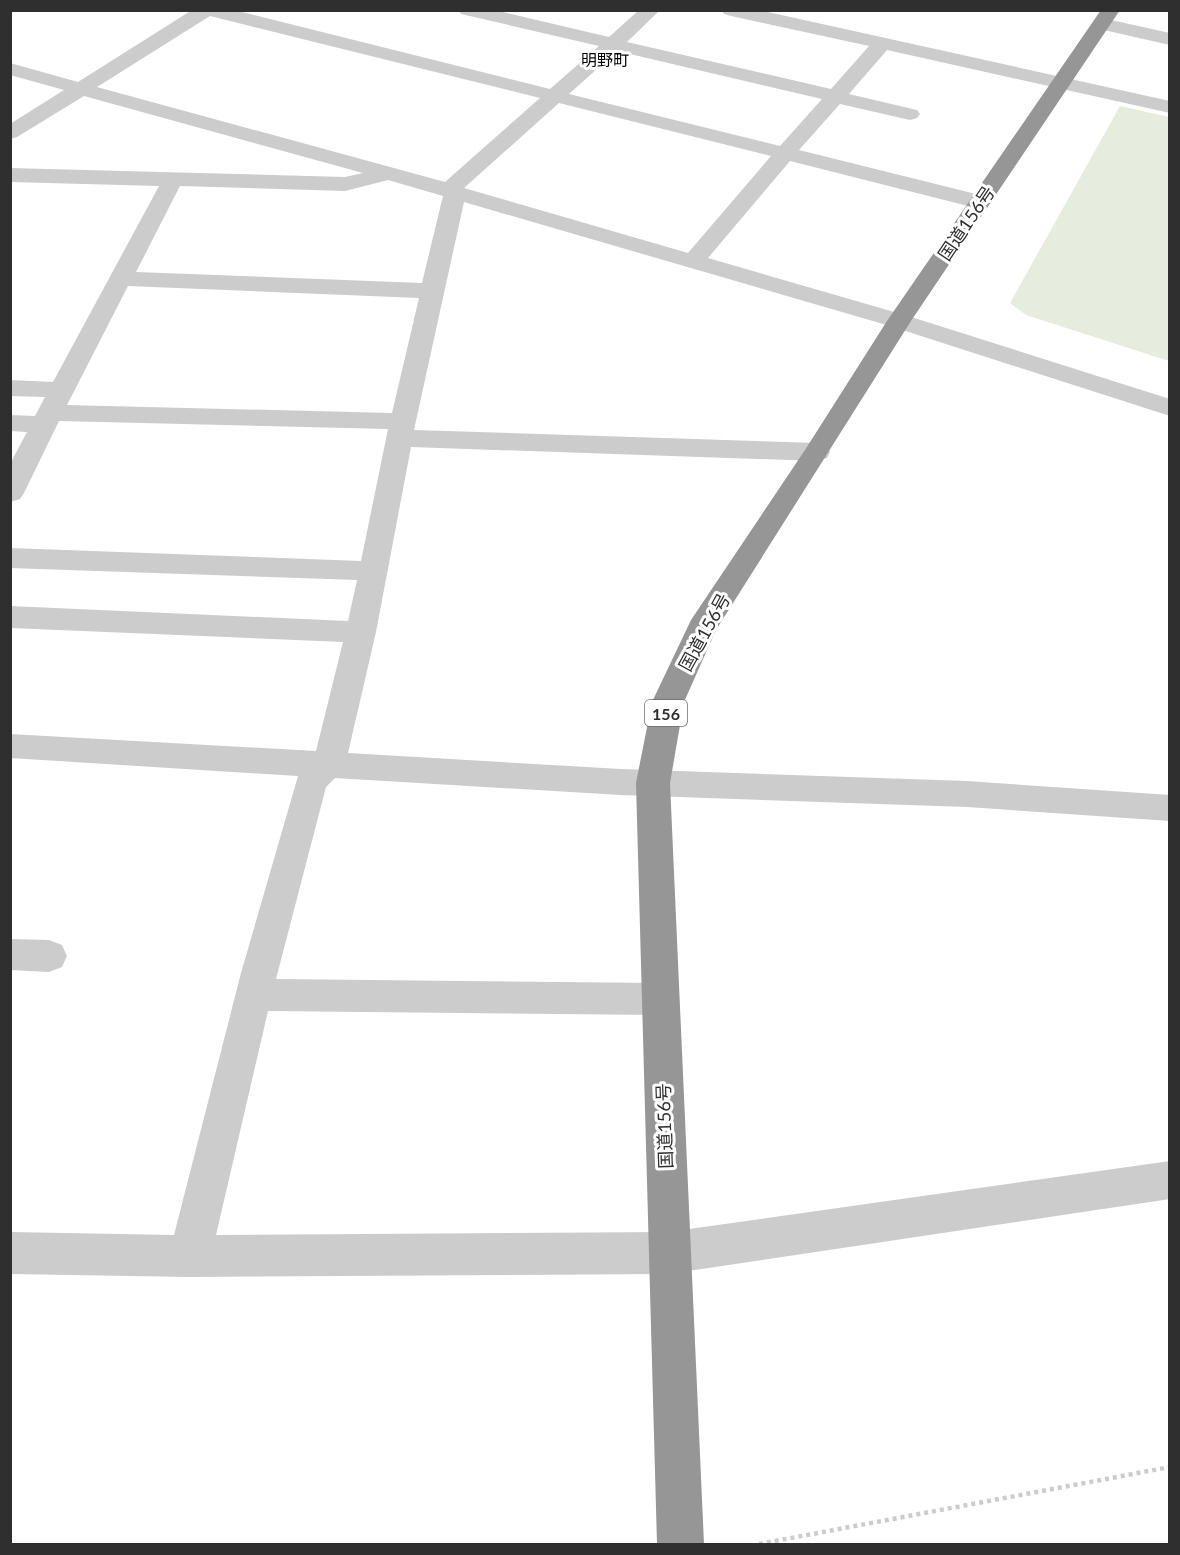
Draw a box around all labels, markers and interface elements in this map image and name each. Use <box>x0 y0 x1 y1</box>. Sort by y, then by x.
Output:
district label: 明野町 <box>581 50 629 69</box>
street label: 国道156号 <box>933 181 999 265</box>
street label: 国道156号 <box>674 589 734 675</box>
road number: 156 <box>645 700 687 726</box>
street label: 国道156号 <box>652 1083 676 1169</box>

